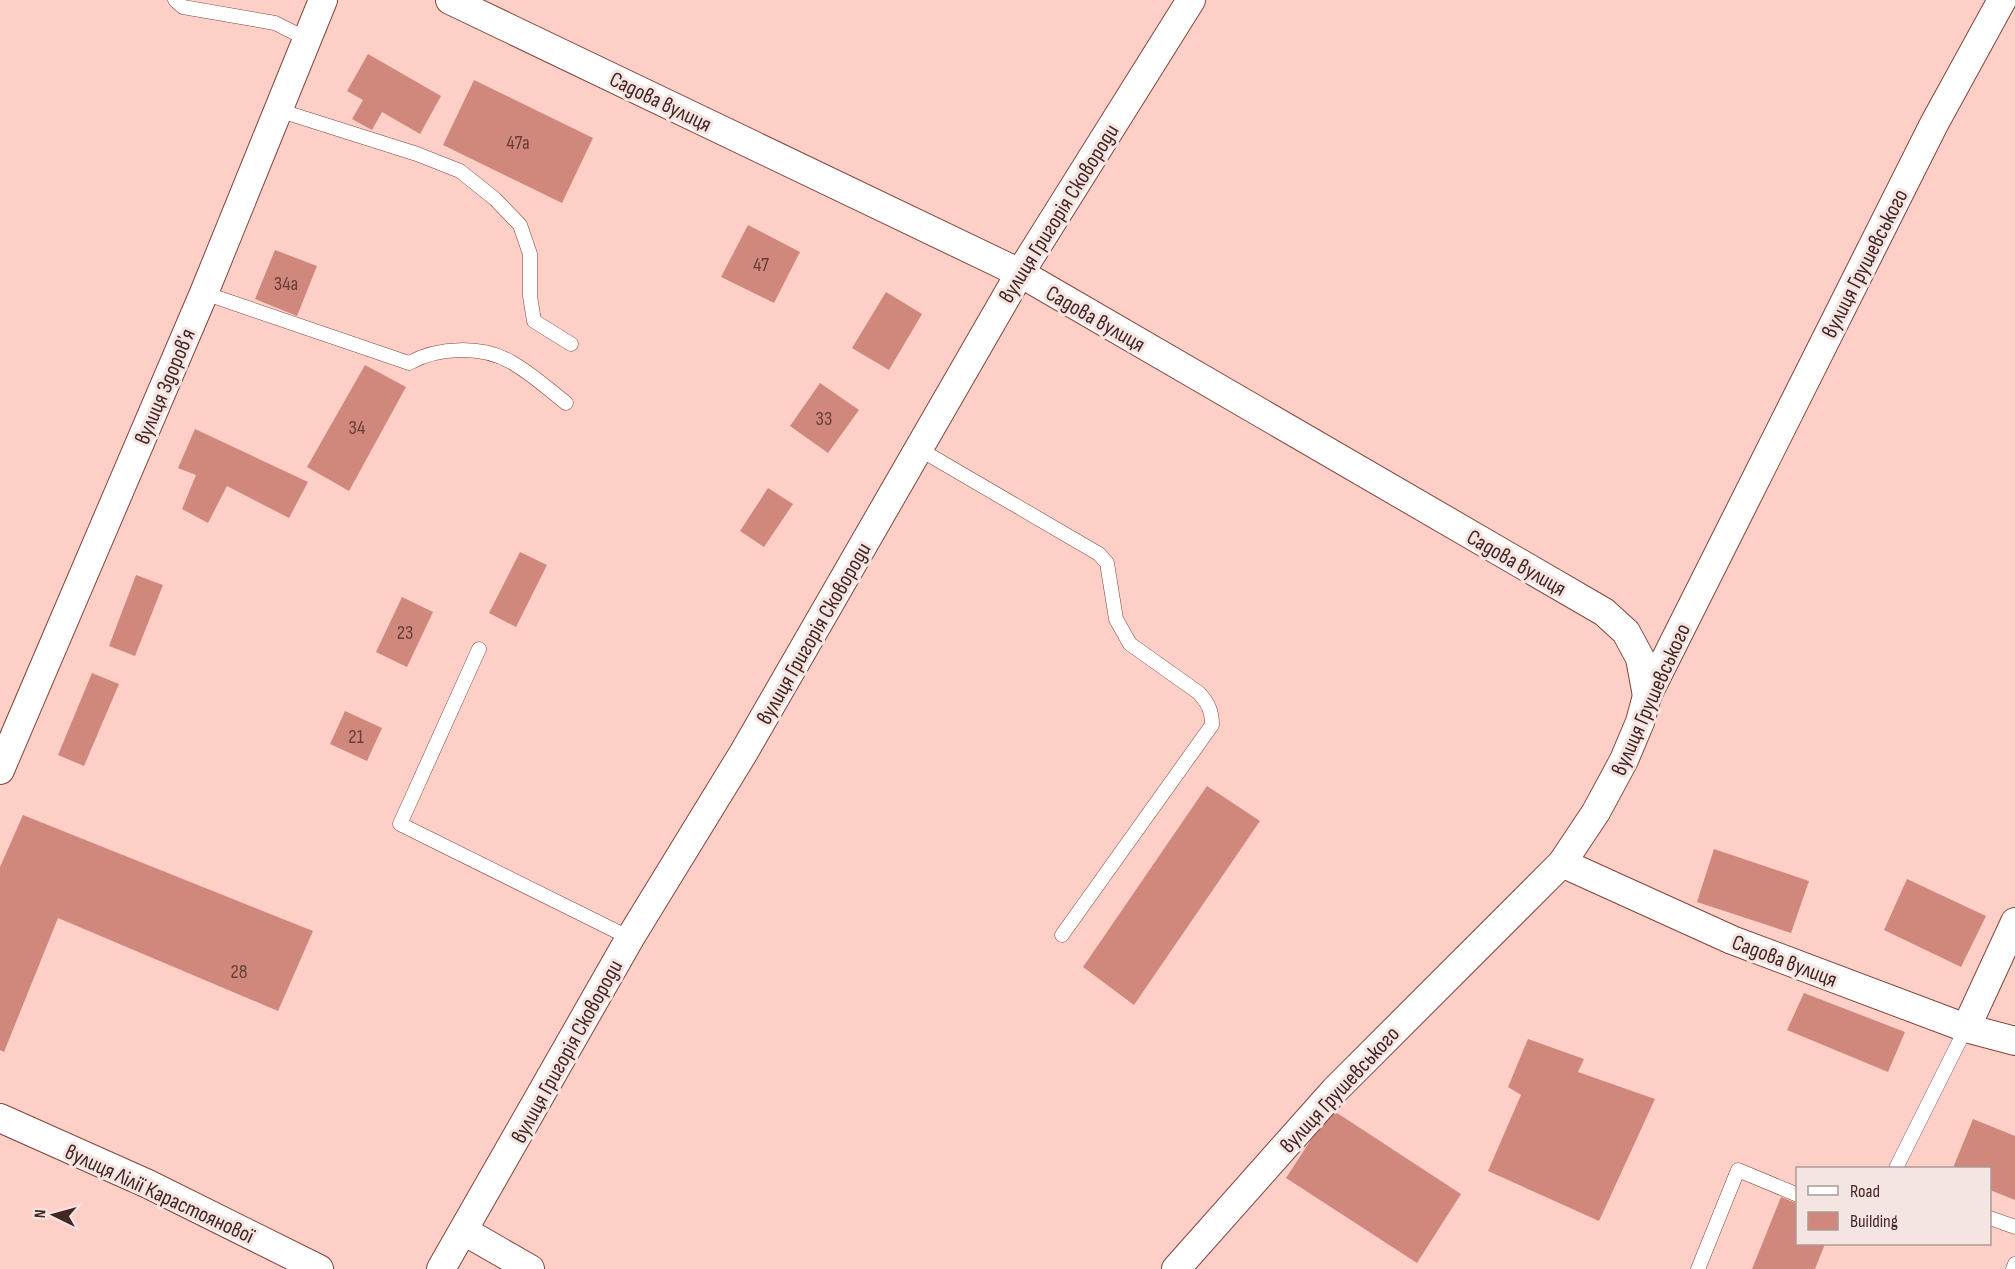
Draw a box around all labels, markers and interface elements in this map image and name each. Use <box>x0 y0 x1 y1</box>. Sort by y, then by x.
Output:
street label: Садова вулиця <box>605 66 716 139</box>
street label: вулиця Григорія Сковороди <box>993 119 1125 308</box>
house number: 47а <box>506 131 530 155</box>
street label: вулиця Грушевського <box>1816 185 1914 343</box>
house number: 47 <box>753 253 769 277</box>
house number: 34а <box>274 272 298 296</box>
street label: Садова вулиця <box>1041 280 1150 359</box>
street label: вулиця Здоровʼя <box>129 325 202 448</box>
house number: 33 <box>816 407 832 431</box>
house number: 34 <box>349 416 365 440</box>
street label: Садова вулиця <box>1462 524 1571 603</box>
street label: вулиця Григорія Сковороди <box>751 538 877 730</box>
street label: вулиця Грушевського <box>1606 619 1697 780</box>
house number: 23 <box>397 621 413 645</box>
house number: 21 <box>348 725 364 749</box>
street label: Садова вулиця <box>1728 929 1841 994</box>
street label: вулиця Григорія Сковороди <box>506 955 629 1148</box>
house number: 28 <box>231 960 248 984</box>
street label: вулиця Грушевського <box>1274 1021 1406 1159</box>
street label: вулиця Лілії Карастоянової <box>60 1139 259 1250</box>
legend <box>1796 1167 1991 1245</box>
text: Road <box>1850 1181 1880 1202</box>
north arrow <box>24 1185 84 1245</box>
text: N <box>31 1209 50 1219</box>
text: Building <box>1850 1211 1898 1232</box>

